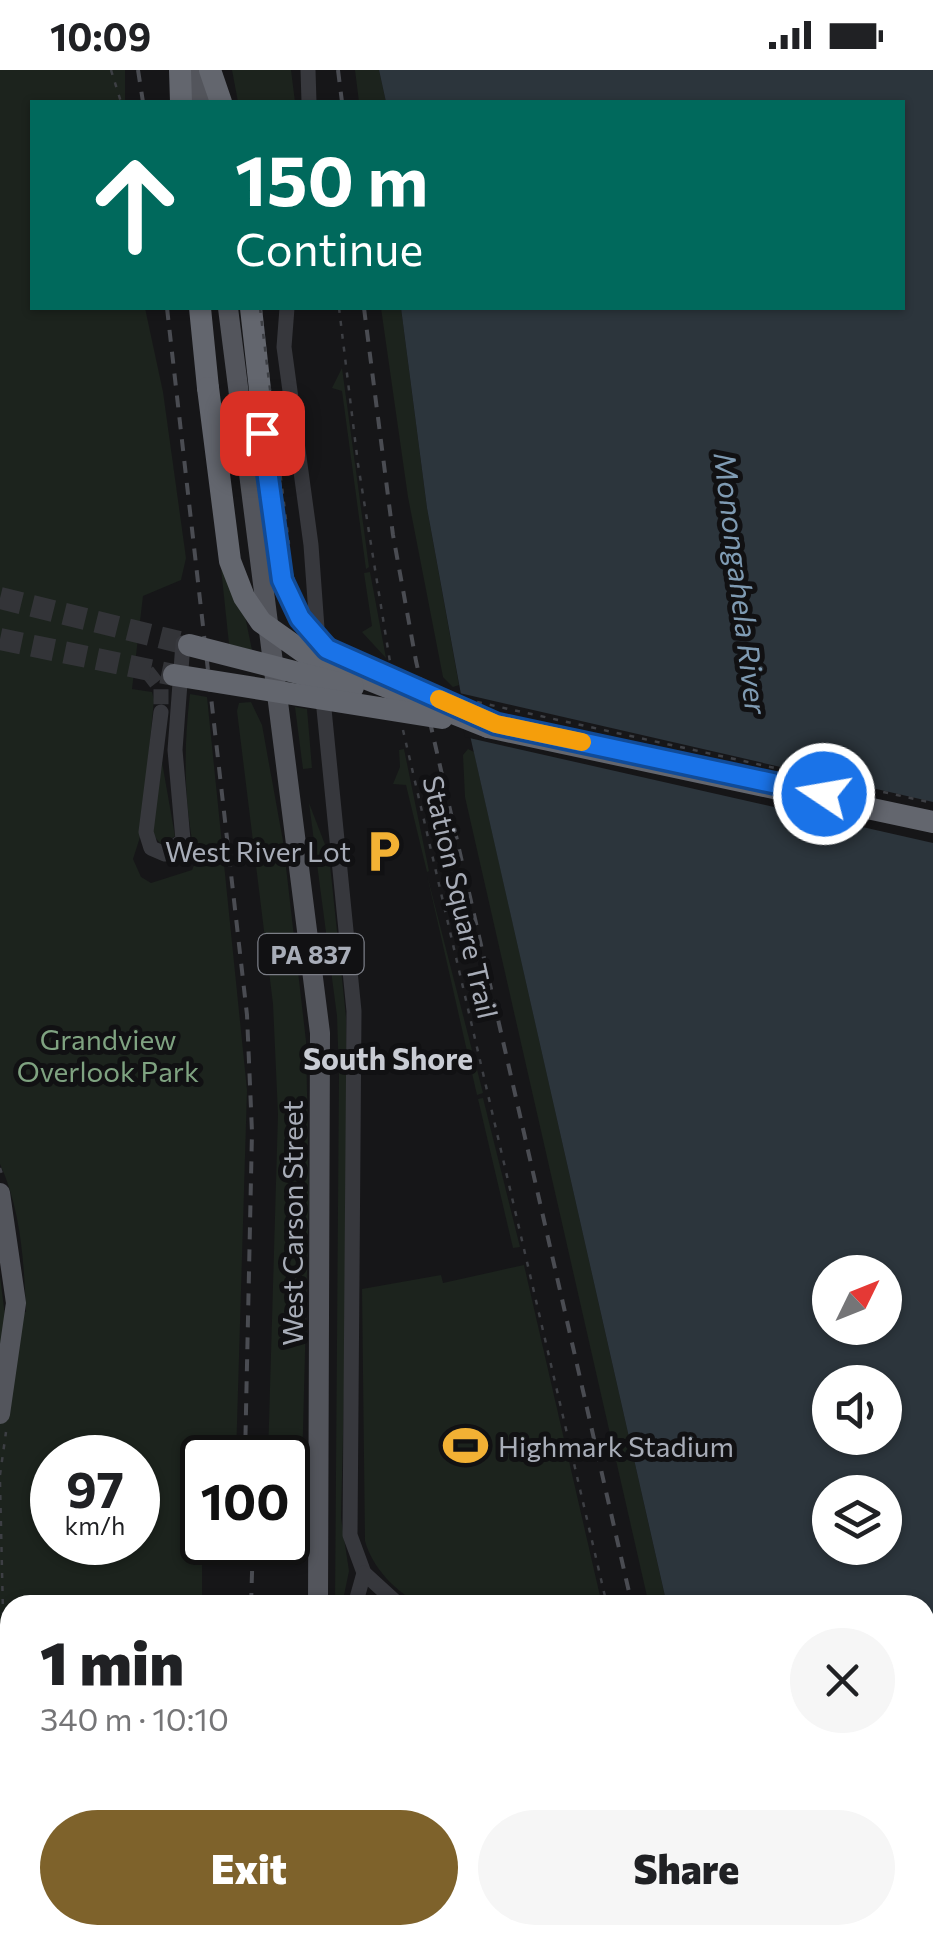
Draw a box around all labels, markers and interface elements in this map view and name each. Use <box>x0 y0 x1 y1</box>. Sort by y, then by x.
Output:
text: 10:09 <box>50 12 151 59</box>
text: 150 m <box>235 135 428 220</box>
icon: ahead <box>70 140 200 270</box>
text: Continue <box>235 220 423 275</box>
pin <box>220 391 305 476</box>
icon: arrive <box>235 406 290 461</box>
water label: Monongahela River <box>708 450 777 717</box>
position arrow <box>772 742 876 846</box>
street label: Station Square Trail <box>416 772 506 1022</box>
parking icon: West River Lot <box>360 827 408 875</box>
place label: West River Lot <box>165 834 351 868</box>
road number: PA 837 <box>258 934 364 974</box>
park label: Grandview Overlook Park <box>17 1022 199 1088</box>
district label: South Shore <box>303 1039 473 1076</box>
street label: West Carson Street <box>275 1100 309 1346</box>
north arrow <box>812 1255 902 1345</box>
map controls <box>812 1255 902 1565</box>
button: sound <box>812 1365 902 1455</box>
sports icon: Highmark Stadium <box>441 1422 489 1470</box>
place label: Highmark Stadium <box>498 1429 734 1463</box>
speed limit sign: 100 <box>180 1435 310 1565</box>
text: 97 <box>66 1457 124 1518</box>
button: layers <box>812 1475 902 1565</box>
text: km/h <box>65 1510 125 1540</box>
text: 1 min <box>40 1624 184 1697</box>
button: close <box>790 1628 895 1733</box>
text: 340 m · 10:10 <box>40 1698 229 1738</box>
button: Exit <box>40 1810 458 1925</box>
button: Share <box>478 1810 895 1925</box>

